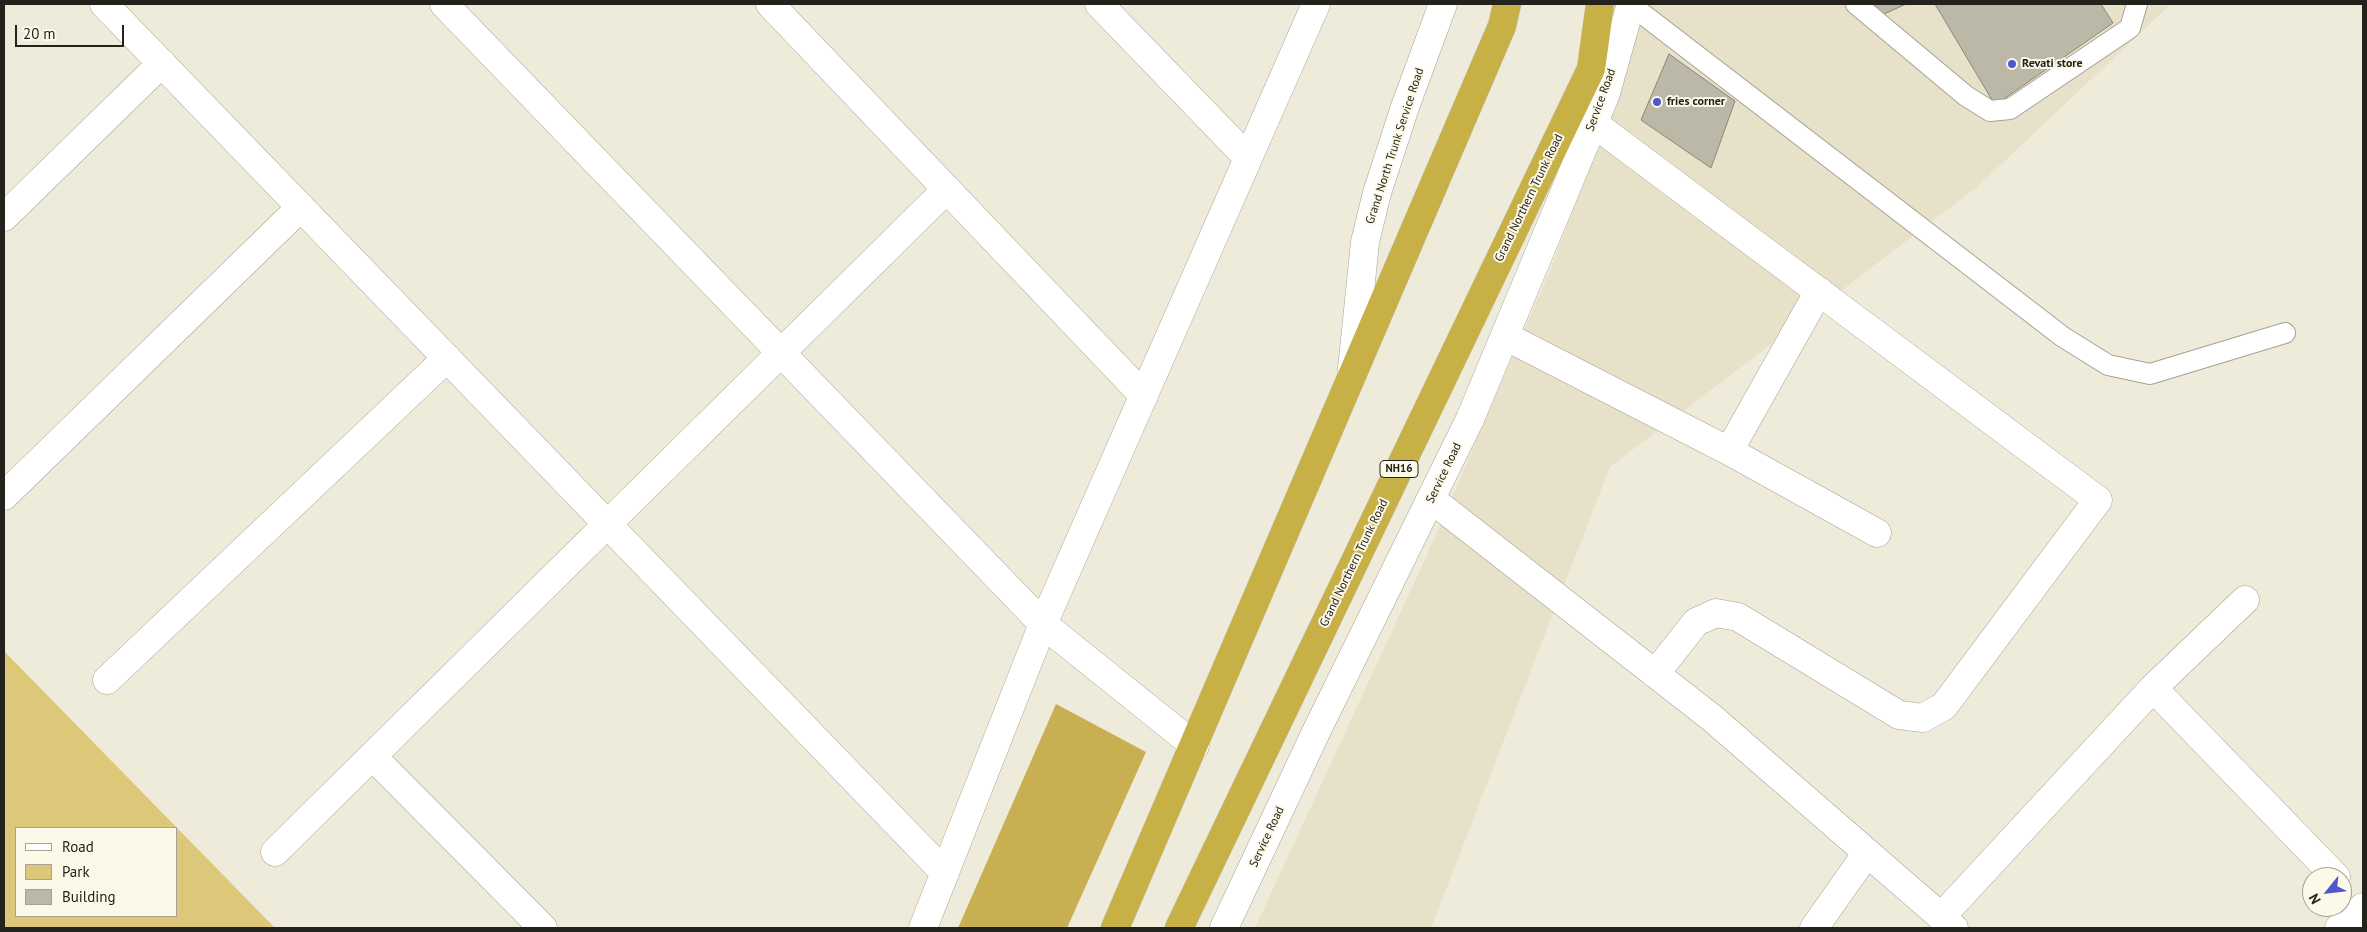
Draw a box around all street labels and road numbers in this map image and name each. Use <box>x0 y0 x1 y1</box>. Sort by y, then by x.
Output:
street label: Grand North Trunk Service Road <box>1363 66 1427 226</box>
street label: Service Road <box>1583 67 1619 133</box>
street label: Grand Northern Trunk Road <box>1492 132 1566 264</box>
street label: Service Road <box>1423 440 1465 506</box>
road number: NH16 <box>1380 460 1418 478</box>
street label: Grand Northern Trunk Road <box>1317 497 1391 629</box>
street label: Service Road <box>1247 804 1287 870</box>

